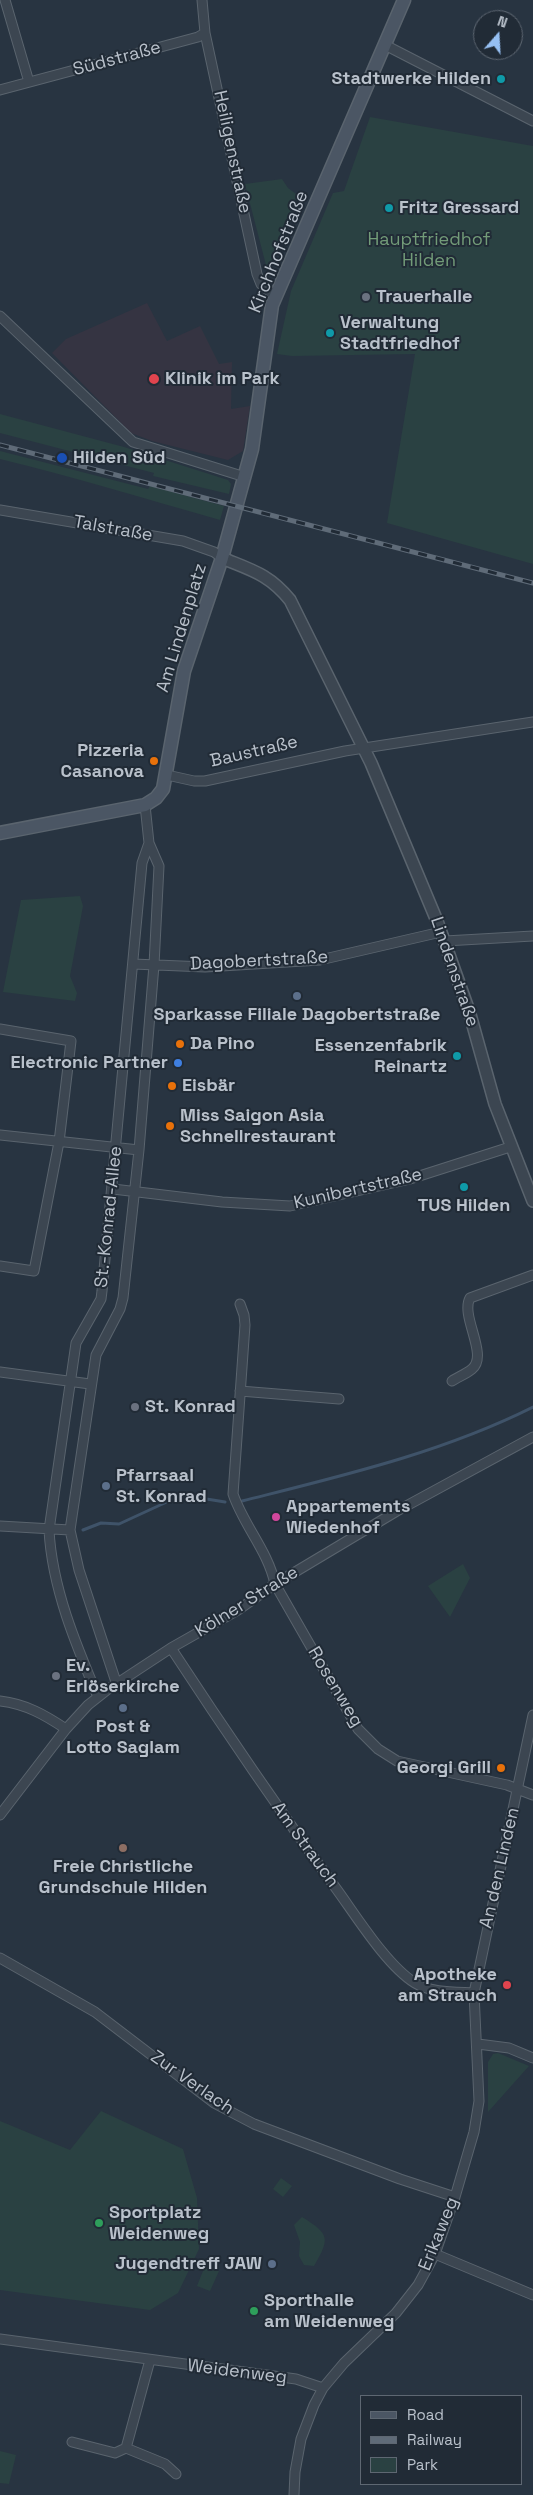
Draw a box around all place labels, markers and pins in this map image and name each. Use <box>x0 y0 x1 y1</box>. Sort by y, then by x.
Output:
place label: Stadtwerke Hilden <box>331 68 491 90</box>
marker: Stadtwerke Hilden <box>495 73 507 85</box>
place label: Fritz Gressard <box>399 197 519 219</box>
marker: Fritz Gressard <box>383 202 395 214</box>
place label: Trauerhalle <box>376 286 472 308</box>
marker: Trauerhalle <box>360 291 372 303</box>
place label: Verwaltung Stadtfriedhof <box>340 312 460 354</box>
marker: Verwaltung Stadtfriedhof <box>324 327 336 339</box>
place label: Klinik im Park <box>165 368 280 390</box>
marker: Klinik im Park <box>147 372 161 386</box>
place label: Hilden Süd <box>73 447 165 469</box>
marker: Hilden Süd <box>55 451 69 465</box>
place label: Pizzeria Casanova <box>60 740 144 782</box>
marker: Pizzeria Casanova <box>148 755 160 767</box>
marker: Sparkasse Filiale Dagobertstraße <box>291 990 303 1002</box>
place label: Sparkasse Filiale Dagobertstraße <box>154 1004 440 1026</box>
place label: Da Pino <box>190 1033 255 1055</box>
place label: Essenzenfabrik Reinartz <box>315 1035 447 1078</box>
marker: Da Pino <box>174 1038 186 1050</box>
marker: Essenzenfabrik Reinartz <box>451 1050 463 1062</box>
place label: Electronic Partner <box>11 1052 168 1074</box>
marker: Electronic Partner <box>172 1057 184 1069</box>
place label: Eisbär <box>182 1075 235 1097</box>
marker: Eisbär <box>166 1080 178 1092</box>
place label: Miss Saigon Asia Schnellrestaurant <box>180 1105 336 1148</box>
marker: Miss Saigon Asia Schnellrestaurant <box>164 1120 176 1132</box>
marker: TUS Hilden <box>458 1181 470 1193</box>
place label: TUS Hilden <box>418 1195 510 1217</box>
place label: St. Konrad <box>145 1396 236 1418</box>
marker: St. Konrad <box>129 1401 141 1413</box>
place label: Pfarrsaal St. Konrad <box>116 1465 207 1508</box>
marker: Pfarrsaal St. Konrad <box>100 1480 112 1492</box>
place label: Appartements Wiedenhof <box>286 1496 410 1538</box>
marker: Appartements Wiedenhof <box>270 1511 282 1523</box>
place label: Ev. Erlöserkirche <box>66 1655 180 1698</box>
marker: Ev. Erlöserkirche <box>50 1670 62 1682</box>
marker: Post & Lotto Saglam <box>117 1702 129 1714</box>
place label: Post & Lotto Saglam <box>66 1716 180 1758</box>
place label: Georgi Grill <box>397 1757 491 1779</box>
marker: Georgi Grill <box>495 1762 507 1774</box>
marker: Freie Christliche Grundschule Hilden <box>117 1842 129 1854</box>
place label: Freie Christliche Grundschule Hilden <box>39 1856 207 1898</box>
place label: Apotheke am Strauch <box>398 1964 497 2006</box>
marker: Apotheke am Strauch <box>501 1979 513 1991</box>
place label: Sportplatz Weidenweg <box>109 2202 209 2244</box>
marker: Sportplatz Weidenweg <box>93 2217 105 2229</box>
place label: Jugendtreff JAW <box>115 2253 262 2275</box>
marker: Jugendtreff JAW <box>266 2258 278 2270</box>
place label: Sporthalle am Weidenweg <box>264 2290 394 2332</box>
marker: Sporthalle am Weidenweg <box>248 2305 260 2317</box>

